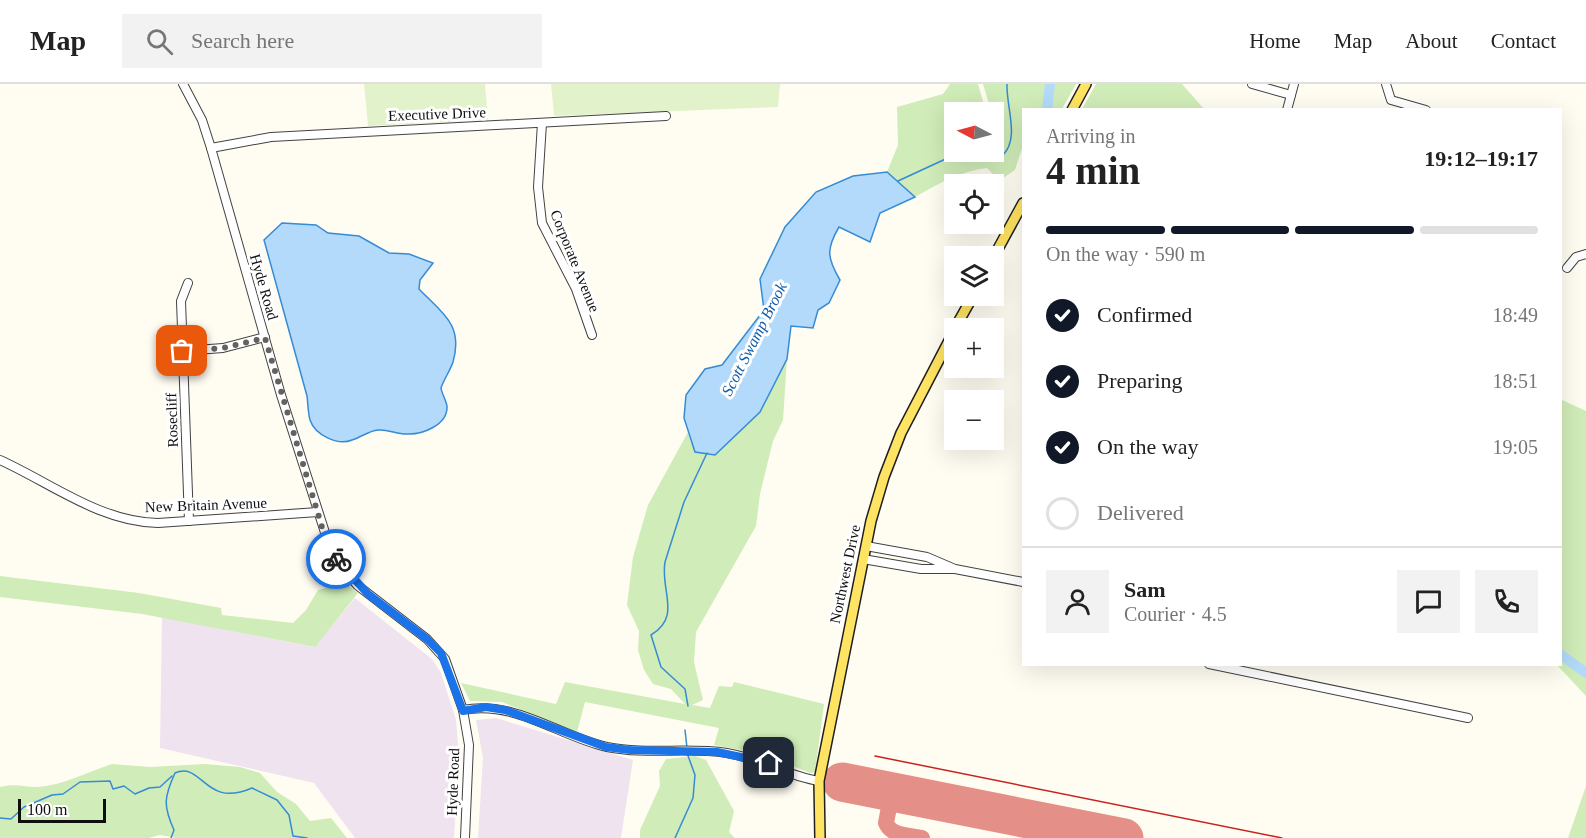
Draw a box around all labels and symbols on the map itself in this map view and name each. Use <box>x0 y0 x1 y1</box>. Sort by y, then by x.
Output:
north arrow <box>944 102 1004 162</box>
street label: Executive Drive <box>388 104 487 124</box>
street label: Corporate Avenue <box>547 208 603 315</box>
street label: Hyde Road <box>247 252 281 322</box>
water label: Scott Swamp Brook <box>718 279 791 399</box>
pin <box>156 325 207 376</box>
street label: Rosecliff <box>163 392 181 448</box>
street label: New Britain Avenue <box>145 495 268 515</box>
street label: Northwest Drive <box>827 523 863 625</box>
courier <box>306 529 366 589</box>
pin <box>743 737 794 788</box>
street label: Hyde Road <box>444 747 462 816</box>
scale bar <box>18 796 106 824</box>

